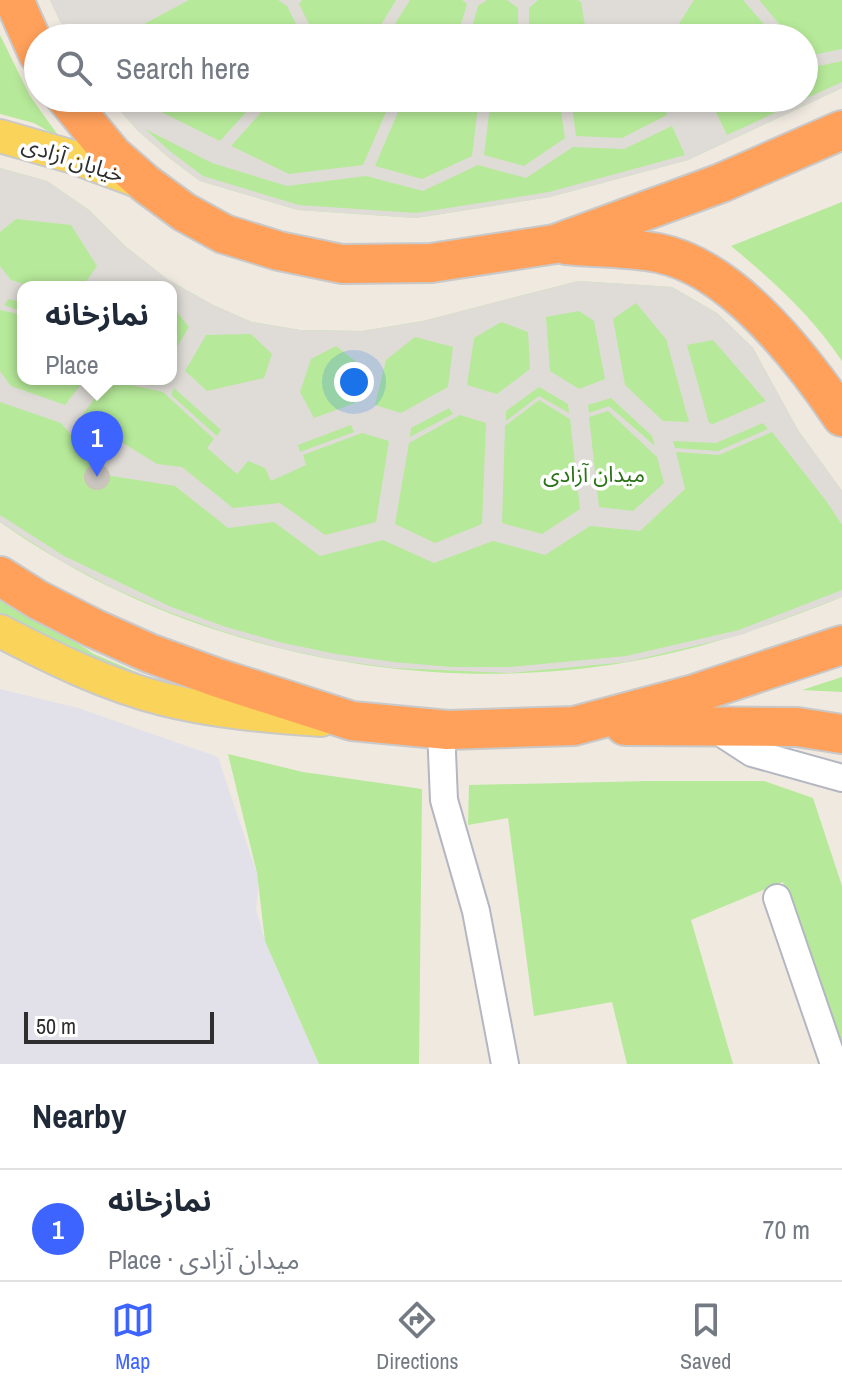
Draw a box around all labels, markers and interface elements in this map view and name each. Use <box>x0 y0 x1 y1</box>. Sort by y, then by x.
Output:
search box <box>24 24 818 112</box>
icon: search <box>52 46 96 90</box>
text: Search here <box>116 48 250 88</box>
street label: خیابان آزادی <box>18 128 128 190</box>
popup <box>17 281 177 385</box>
text: نمازخانه <box>45 294 149 334</box>
text: Place <box>45 347 99 382</box>
your location <box>334 362 374 402</box>
pin: 1 <box>71 411 123 477</box>
park label: میدان آزادی <box>543 459 645 489</box>
scale bar <box>24 1008 214 1044</box>
text: 50 m <box>36 1011 76 1041</box>
text: Nearby <box>32 1093 127 1139</box>
text: نمازخانه <box>108 1180 211 1220</box>
text: 1 <box>52 1212 64 1247</box>
text: 70 m <box>763 1212 810 1247</box>
text: Place · میدان آزادی <box>108 1242 300 1277</box>
tab: Map <box>111 1298 155 1376</box>
tab: Directions <box>376 1298 459 1376</box>
tab: Saved <box>680 1298 731 1376</box>

